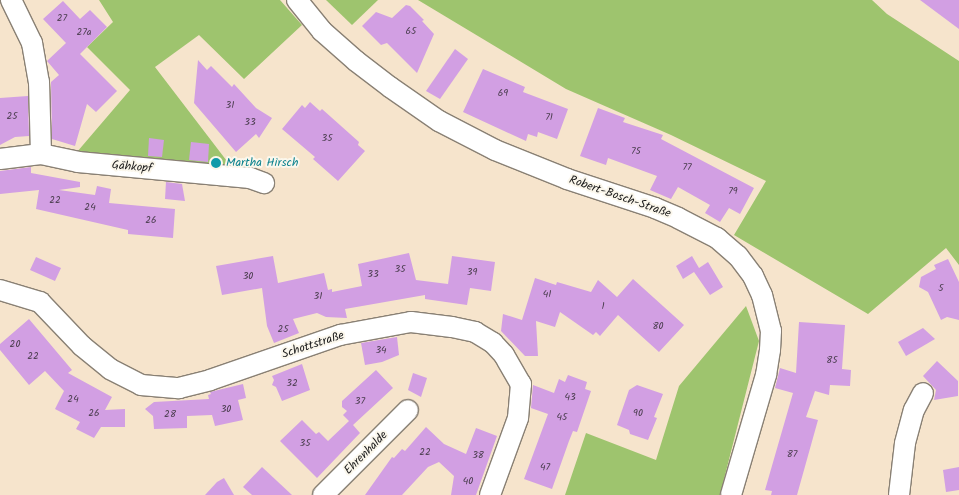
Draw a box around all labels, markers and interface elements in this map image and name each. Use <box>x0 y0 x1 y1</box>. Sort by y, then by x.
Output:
house number: 27 <box>57 13 67 25</box>
house number: 65 <box>406 26 416 38</box>
house number: 27a <box>76 27 92 39</box>
house number: 69 <box>498 88 508 100</box>
house number: 31 <box>226 100 234 112</box>
house number: 25 <box>6 111 18 123</box>
house number: 71 <box>545 112 553 124</box>
house number: 33 <box>244 117 256 129</box>
house number: 35 <box>321 133 333 145</box>
house number: 75 <box>631 146 641 158</box>
place label: Martha Hirsch <box>226 156 298 170</box>
marker: Martha Hirsch <box>210 157 222 169</box>
street label: Gähkopf <box>111 158 153 176</box>
house number: 77 <box>682 162 692 174</box>
street label: Robert-Bosch-Straße <box>567 173 673 221</box>
house number: 79 <box>728 186 738 198</box>
house number: 22 <box>49 195 61 207</box>
house number: 24 <box>84 202 96 214</box>
house number: 26 <box>145 215 157 227</box>
house number: 35 <box>394 264 406 276</box>
house number: 39 <box>467 267 477 279</box>
house number: 33 <box>367 269 379 281</box>
house number: 30 <box>243 271 253 283</box>
house number: 5 <box>938 283 944 295</box>
house number: 41 <box>543 289 551 301</box>
house number: 31 <box>314 291 322 303</box>
house number: 1 <box>601 301 605 313</box>
house number: 80 <box>652 321 664 333</box>
house number: 25 <box>277 324 289 336</box>
street label: Schottstraße <box>280 328 346 362</box>
house number: 20 <box>10 339 20 351</box>
house number: 34 <box>375 345 387 357</box>
house number: 22 <box>27 351 39 363</box>
house number: 85 <box>826 355 838 367</box>
house number: 32 <box>286 378 298 390</box>
house number: 43 <box>564 392 576 404</box>
house number: 24 <box>67 394 79 406</box>
house number: 37 <box>355 396 365 408</box>
house number: 30 <box>221 404 231 416</box>
house number: 26 <box>88 408 100 420</box>
house number: 90 <box>633 408 643 420</box>
house number: 28 <box>164 409 176 421</box>
house number: 45 <box>557 412 567 424</box>
street label: Ehrenhalde <box>341 428 391 478</box>
house number: 35 <box>299 438 311 450</box>
house number: 22 <box>419 447 431 459</box>
house number: 87 <box>787 449 797 461</box>
house number: 38 <box>472 450 484 462</box>
house number: 47 <box>540 462 550 474</box>
house number: 40 <box>463 476 473 488</box>

